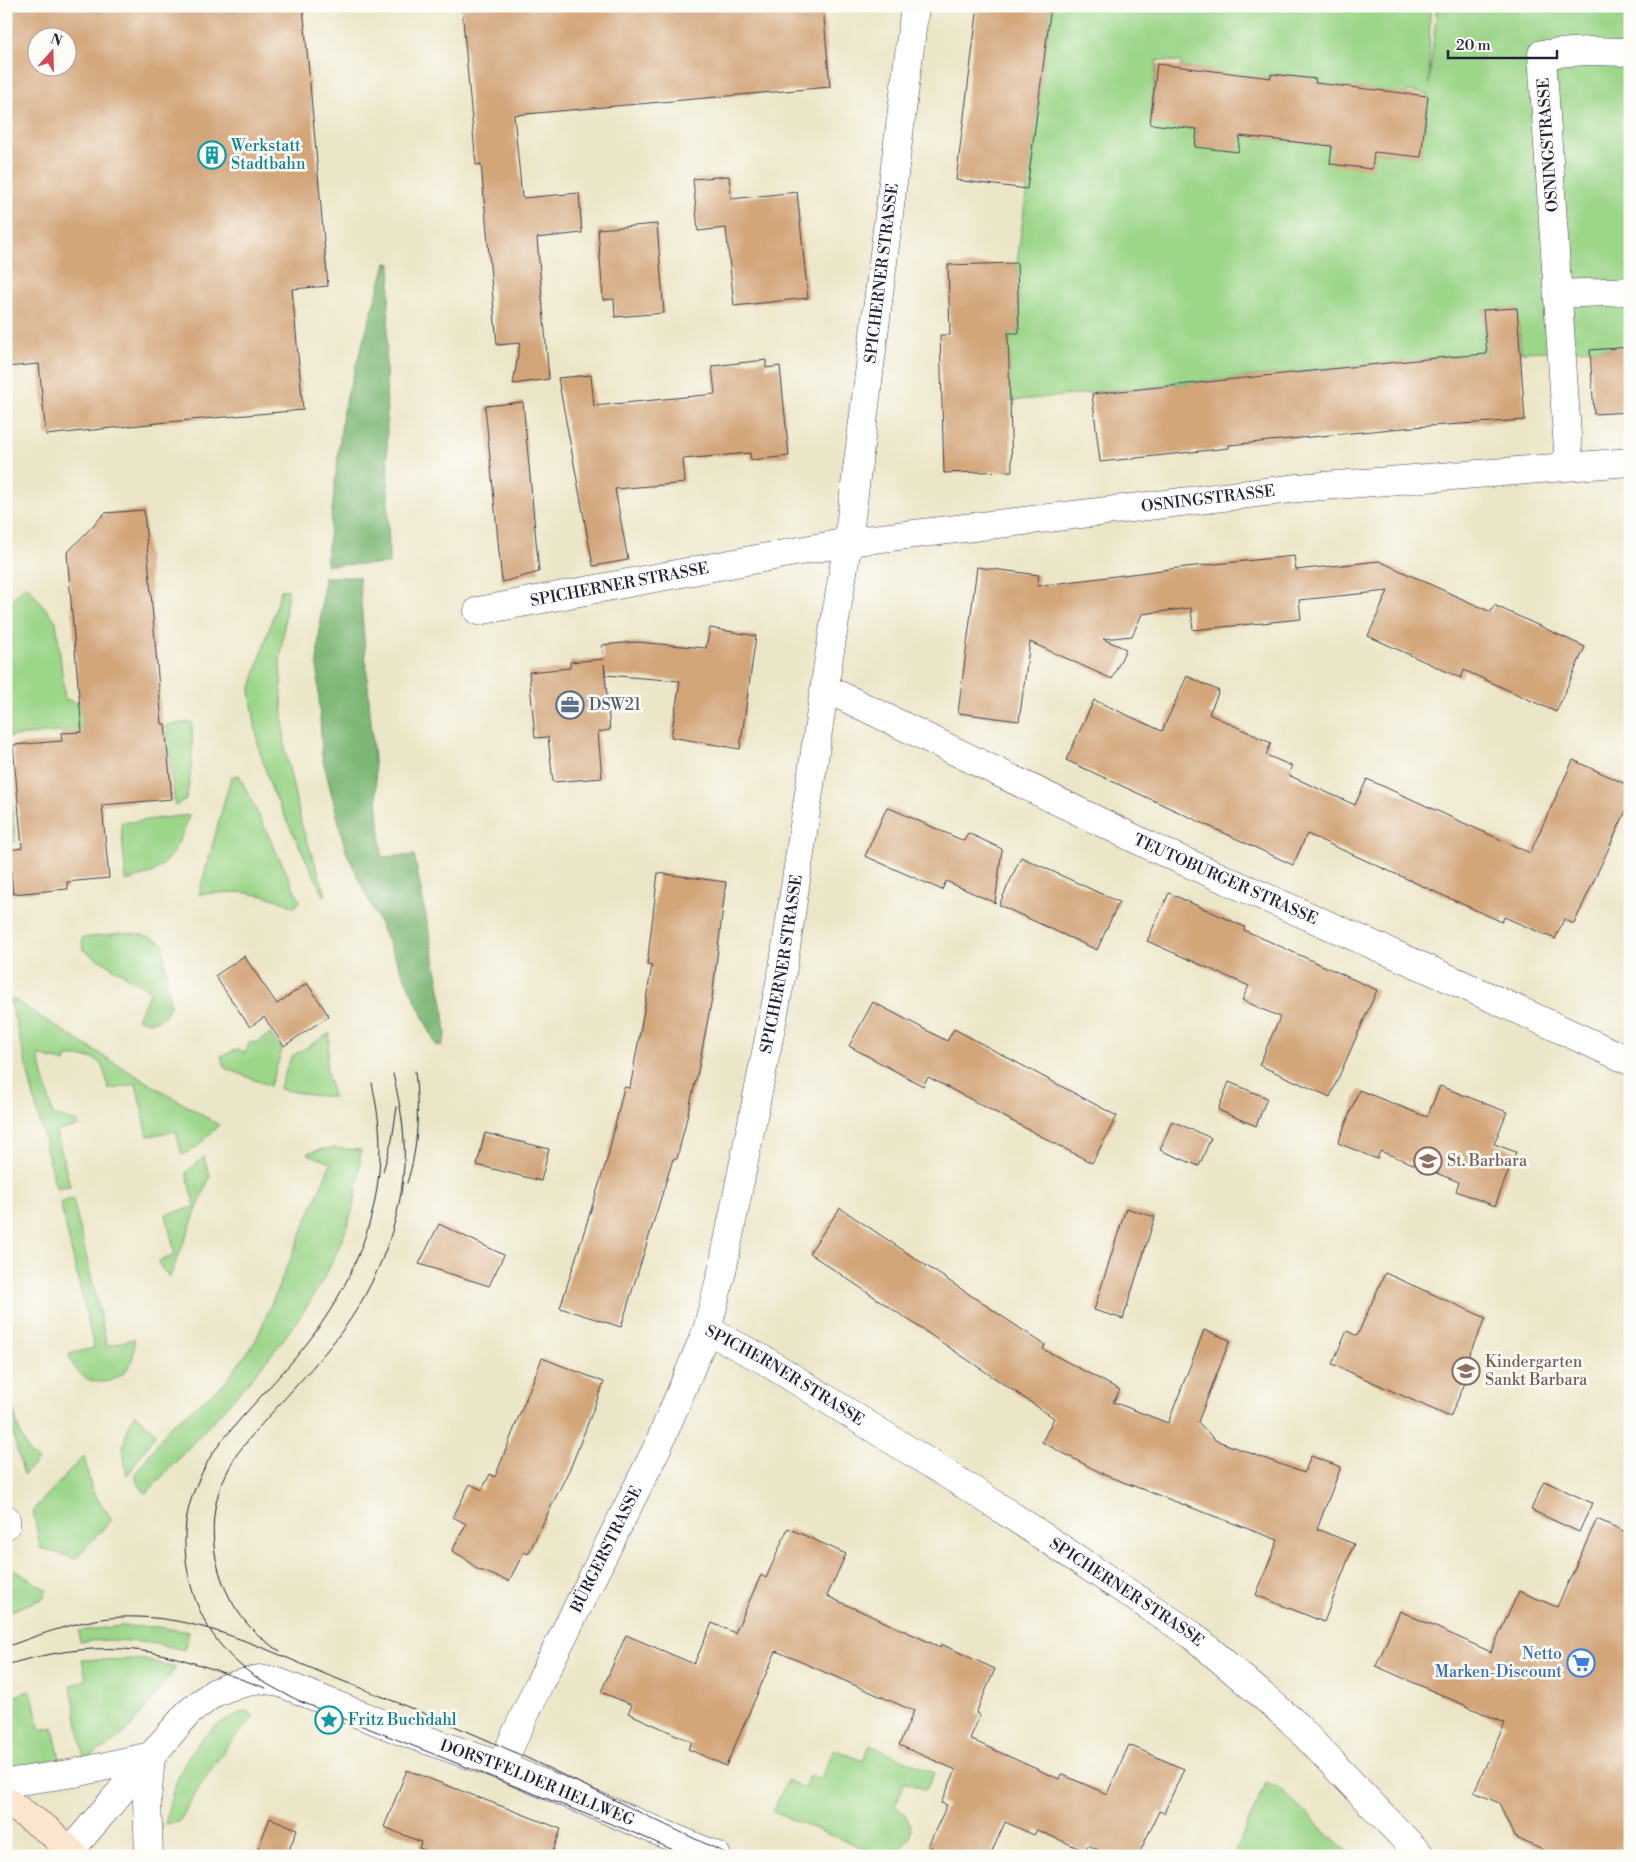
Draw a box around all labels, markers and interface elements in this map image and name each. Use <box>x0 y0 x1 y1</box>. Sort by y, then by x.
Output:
north arrow <box>28 28 78 78</box>
scale bar <box>1448 28 1557 60</box>
text: N <box>48 30 64 51</box>
text: 20 m <box>1456 36 1491 55</box>
street label: OSNINGSTRASSE <box>1533 77 1563 213</box>
place label: Werkstatt Stadtbahn <box>230 136 306 174</box>
building icon: Werkstatt Stadtbahn <box>197 140 227 170</box>
street label: SPICHERNER STRASSE <box>860 182 903 365</box>
street label: OSNINGSTRASSE <box>1140 481 1276 517</box>
street label: SPICHERNER STRASSE <box>529 558 711 611</box>
office icon: DSW21 <box>555 690 585 720</box>
place label: DSW21 <box>589 695 641 715</box>
street label: TEUTOBURGER STRASSE <box>1130 829 1321 929</box>
street label: SPICHERNER STRASSE <box>756 873 807 1055</box>
school or university icon: St. Barbara <box>1413 1146 1443 1176</box>
place label: St. Barbara <box>1447 1151 1528 1171</box>
street label: SPICHERNER STRASSE <box>702 1321 868 1430</box>
place label: Kindergarten Sankt Barbara <box>1485 1352 1588 1390</box>
school or university icon: Kindergarten Sankt Barbara <box>1451 1356 1481 1386</box>
street label: BÜRGERSTRASSE <box>566 1483 646 1617</box>
street label: SPICHERNER STRASSE <box>1046 1533 1208 1651</box>
place label: Netto Marken-Discount <box>1435 1644 1562 1682</box>
supermarket icon: Netto Marken-Discount <box>1566 1648 1596 1678</box>
place icon: Fritz Buchdahl <box>314 1705 344 1735</box>
place label: Fritz Buchdahl <box>348 1710 457 1730</box>
street label: DORSTFELDER HELLWEG <box>437 1735 638 1831</box>

